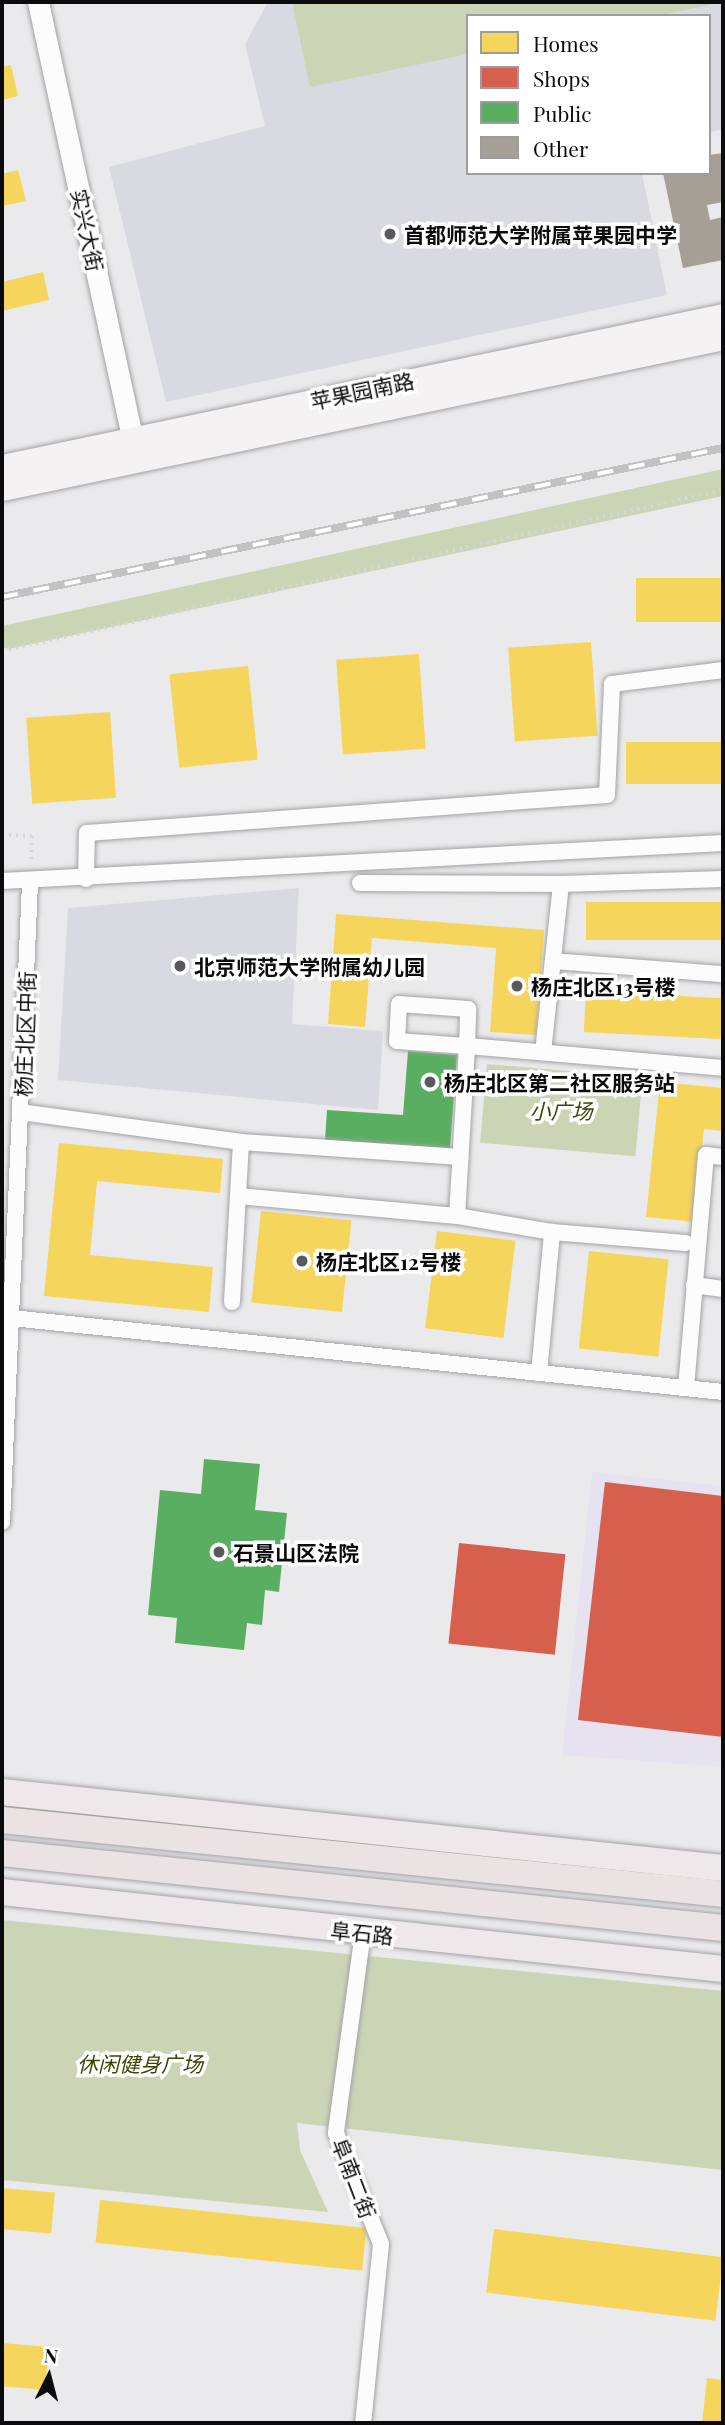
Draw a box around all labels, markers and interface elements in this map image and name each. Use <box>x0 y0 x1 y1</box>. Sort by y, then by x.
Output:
legend <box>466 14 711 175</box>
text: Homes <box>533 29 599 57</box>
text: Shops <box>533 64 590 92</box>
text: Public <box>533 99 591 127</box>
text: Other <box>533 134 588 162</box>
street label: 实兴大街 <box>67 186 109 274</box>
place label: 首都师范大学附属苹果园中学 <box>404 221 677 247</box>
marker: 首都师范大学附属苹果园中学 <box>382 226 398 242</box>
street label: 苹果园南路 <box>308 367 416 413</box>
place label: 北京师范大学附属幼儿园 <box>194 953 425 979</box>
marker: 北京师范大学附属幼儿园 <box>172 958 188 974</box>
street label: 杨庄北区中街 <box>9 971 39 1097</box>
place label: 杨庄北区13号楼 <box>531 973 675 999</box>
marker: 杨庄北区13号楼 <box>509 978 525 994</box>
place label: 杨庄北区第二社区服务站 <box>444 1069 675 1095</box>
marker: 杨庄北区第二社区服务站 <box>422 1074 438 1090</box>
park label: 小广场 <box>530 1097 592 1123</box>
place label: 杨庄北区12号楼 <box>316 1248 461 1274</box>
marker: 杨庄北区12号楼 <box>294 1253 310 1269</box>
place label: 石景山区法院 <box>233 1539 359 1565</box>
marker: 石景山区法院 <box>211 1544 227 1560</box>
street label: 阜石路 <box>329 1916 395 1948</box>
park label: 休闲健身广场 <box>77 2050 203 2076</box>
street label: 阜南二街 <box>328 2134 382 2222</box>
north arrow <box>14 2341 84 2411</box>
text: N <box>43 2341 59 2369</box>

